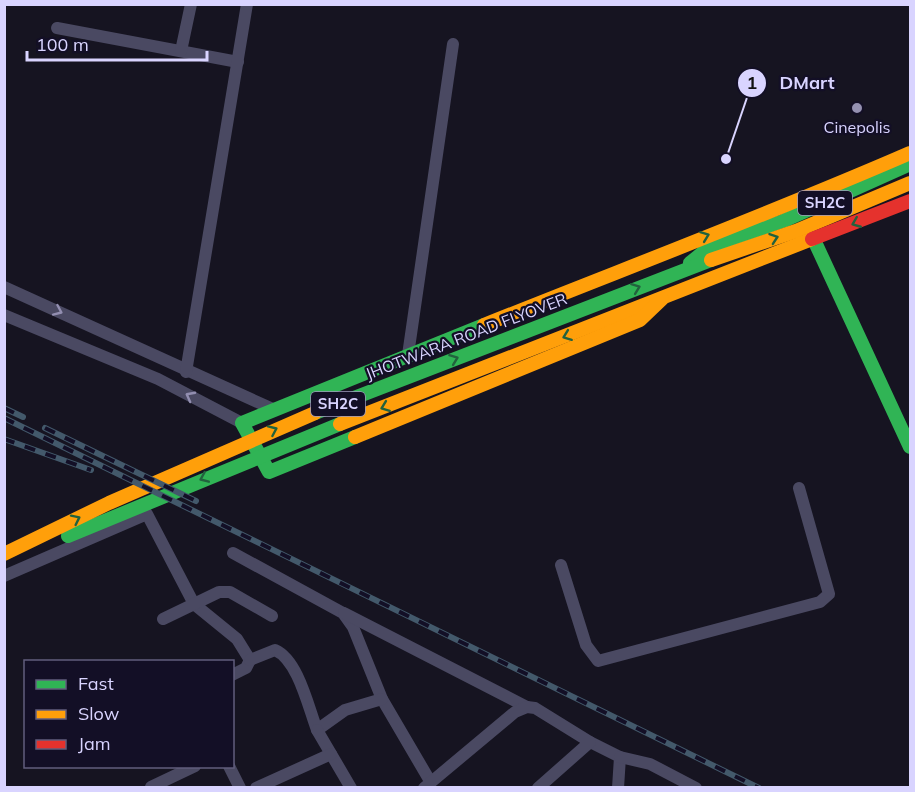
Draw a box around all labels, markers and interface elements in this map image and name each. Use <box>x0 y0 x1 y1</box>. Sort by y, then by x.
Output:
scale bar <box>27 24 207 62</box>
text: 100 m <box>36 33 89 56</box>
callout: DMart <box>737 65 846 101</box>
text: 1 <box>747 71 757 94</box>
text: DMart <box>780 71 835 94</box>
marker: Cinepolis <box>850 101 864 115</box>
place label: Cinepolis <box>823 117 891 137</box>
road number: SH2C <box>798 191 852 215</box>
one-way arrow <box>852 216 863 228</box>
one-way arrow <box>699 231 710 243</box>
one-way arrow <box>768 233 779 246</box>
one-way arrow <box>630 283 641 295</box>
street label: JHOTWARA ROAD FLYOVER <box>362 288 570 384</box>
one-way arrow <box>52 303 63 315</box>
one-way arrow <box>562 329 573 341</box>
one-way arrow <box>448 353 459 366</box>
one-way arrow <box>186 392 197 403</box>
road number: SH2C <box>311 392 365 416</box>
one-way arrow <box>380 399 391 412</box>
one-way arrow <box>266 426 277 438</box>
one-way arrow <box>199 471 210 483</box>
one-way arrow <box>70 515 81 527</box>
legend <box>24 660 234 768</box>
text: Fast <box>78 672 114 695</box>
text: Slow <box>78 702 120 725</box>
text: Jam <box>78 732 111 755</box>

